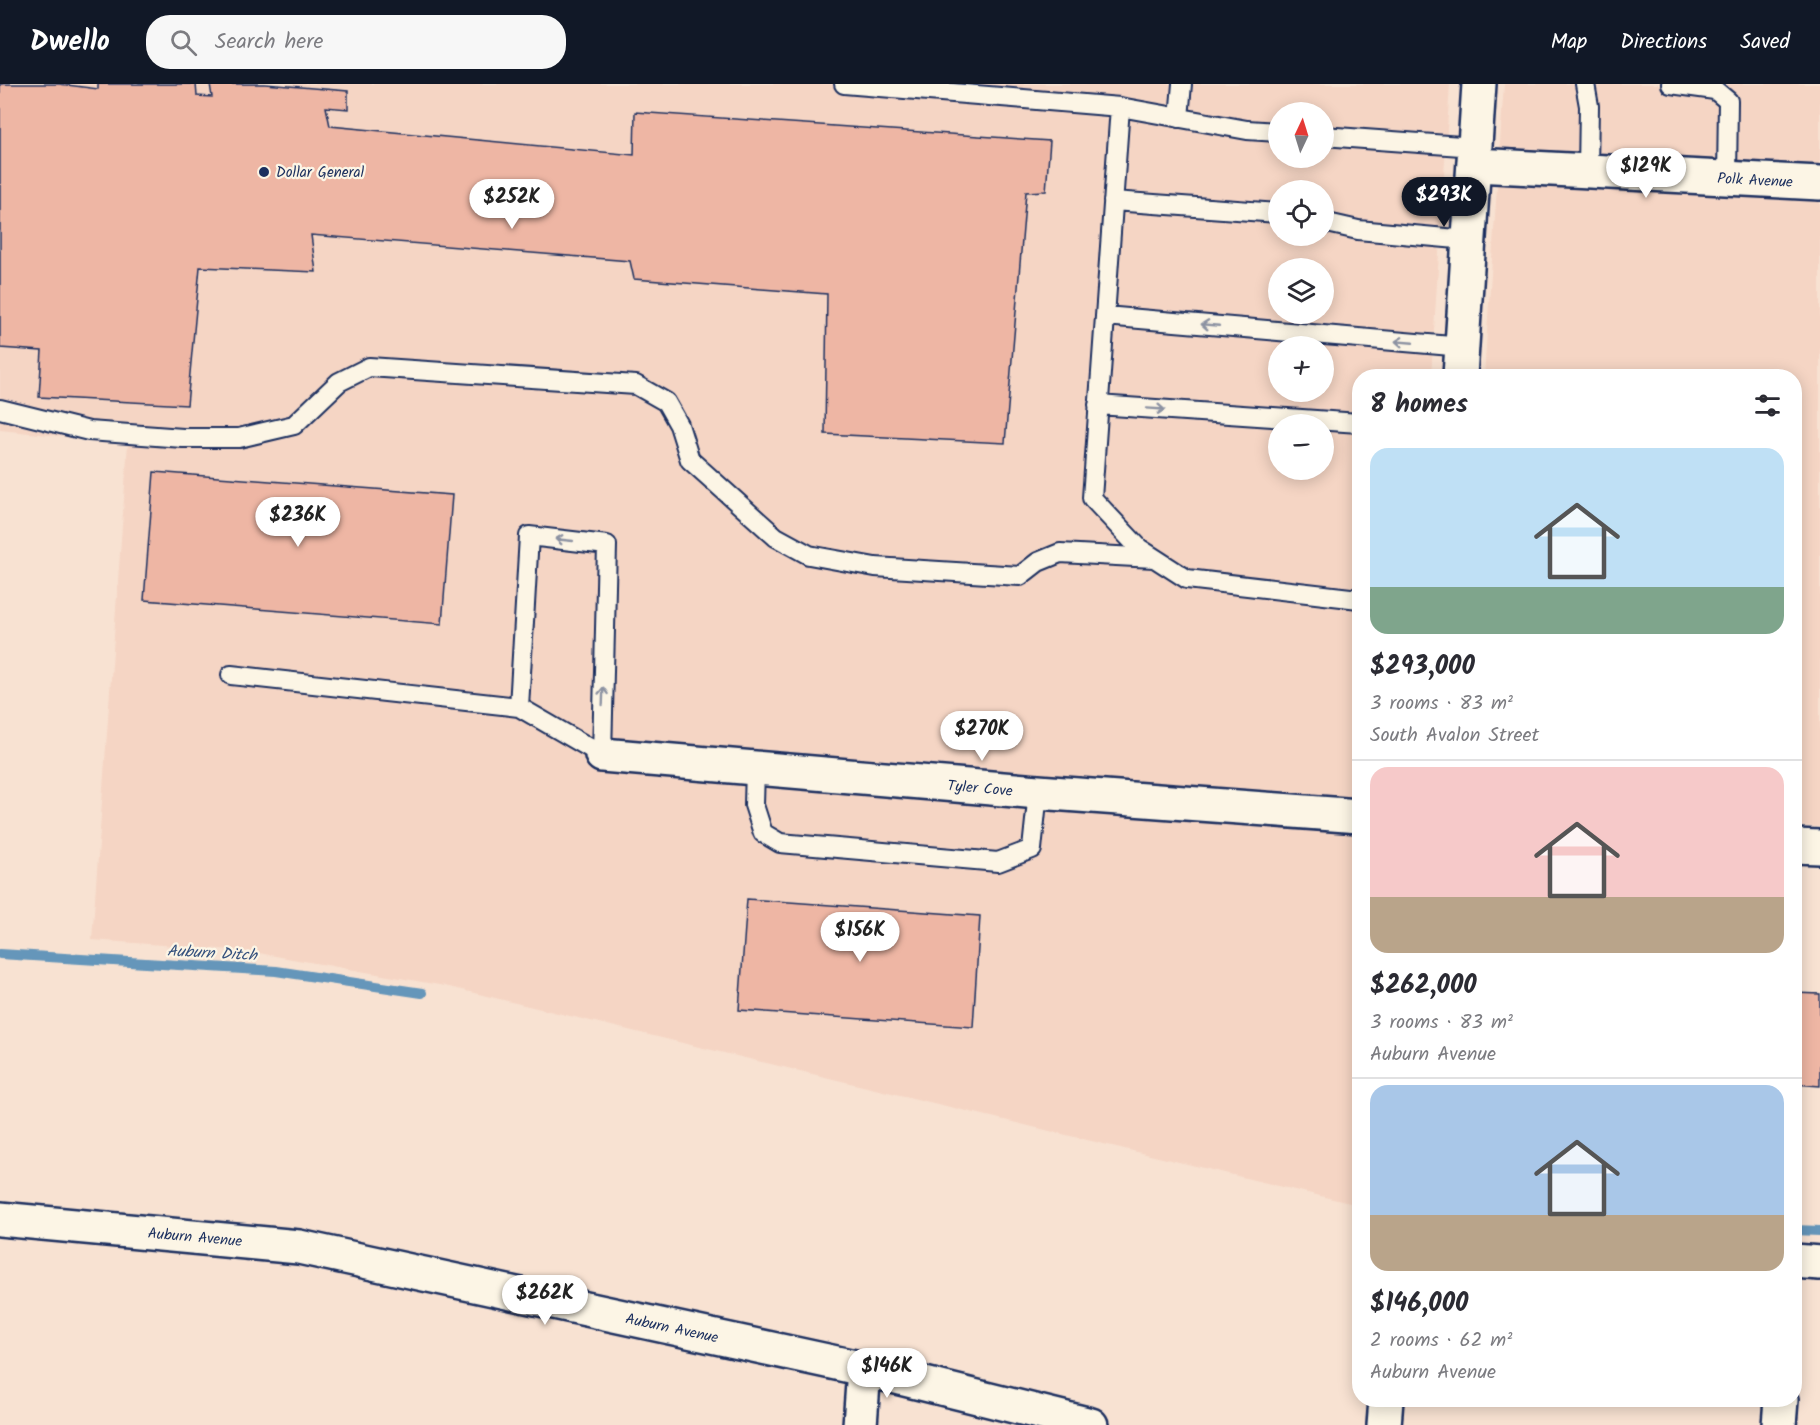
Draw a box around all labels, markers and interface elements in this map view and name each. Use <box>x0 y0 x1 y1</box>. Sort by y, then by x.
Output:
search box <box>146 15 566 69</box>
text: Dwello <box>30 20 110 65</box>
text: Search here <box>215 25 323 60</box>
icon: search <box>167 26 200 59</box>
text: Map <box>1551 26 1587 59</box>
text: Directions <box>1620 26 1707 59</box>
text: Saved <box>1740 26 1790 59</box>
north arrow <box>1268 102 1334 168</box>
map controls <box>1268 102 1334 480</box>
pin: $129K <box>1604 148 1688 199</box>
text: $129K <box>1620 151 1672 183</box>
place label: Dollar General <box>276 161 364 185</box>
marker: Dollar General <box>257 165 271 179</box>
street label: Polk Avenue <box>1716 167 1794 195</box>
pin: $293K <box>1402 177 1486 228</box>
pin: $252K <box>470 179 554 230</box>
button: locate <box>1268 180 1334 246</box>
text: $293K <box>1416 180 1472 212</box>
text: $252K <box>483 182 541 214</box>
button: layers <box>1268 258 1334 324</box>
one-way arrow <box>1201 319 1221 330</box>
button: + <box>1268 336 1334 402</box>
one-way arrow <box>1395 336 1415 347</box>
text: 8 homes <box>1370 384 1468 426</box>
icon: filters <box>1751 389 1784 422</box>
one-way arrow <box>1146 404 1166 415</box>
button: − <box>1268 414 1334 480</box>
icon: home <box>1523 487 1631 595</box>
pin: $236K <box>256 497 340 548</box>
text: $236K <box>269 500 327 532</box>
one-way arrow <box>555 534 574 545</box>
text: $293,000 <box>1370 646 1475 688</box>
one-way arrow <box>597 687 609 707</box>
text: 3 rooms · 83 m² <box>1370 688 1513 720</box>
pin: $270K <box>940 711 1024 762</box>
text: $270K <box>954 714 1010 746</box>
text: South Avalon Street <box>1370 720 1539 752</box>
street label: Tyler Cove <box>946 774 1014 804</box>
icon: home <box>1523 806 1631 914</box>
pin: $156K <box>818 912 902 963</box>
text: $156K <box>835 915 885 947</box>
water label: Auburn Ditch <box>166 939 259 968</box>
text: $262,000 <box>1370 965 1477 1007</box>
text: 3 rooms · 83 m² <box>1370 1007 1513 1039</box>
text: Auburn Avenue <box>1370 1039 1496 1071</box>
icon: home <box>1523 1124 1631 1232</box>
street label: Auburn Avenue <box>147 1222 243 1254</box>
pin: $262K <box>503 1275 587 1326</box>
text: $262K <box>516 1278 574 1310</box>
text: $146,000 <box>1370 1283 1468 1325</box>
street label: Auburn Avenue <box>623 1307 721 1351</box>
text: 2 rooms · 62 m² <box>1370 1325 1512 1357</box>
pin: $146K <box>845 1348 929 1399</box>
text: $146K <box>861 1351 913 1383</box>
text: Auburn Avenue <box>1370 1357 1496 1389</box>

